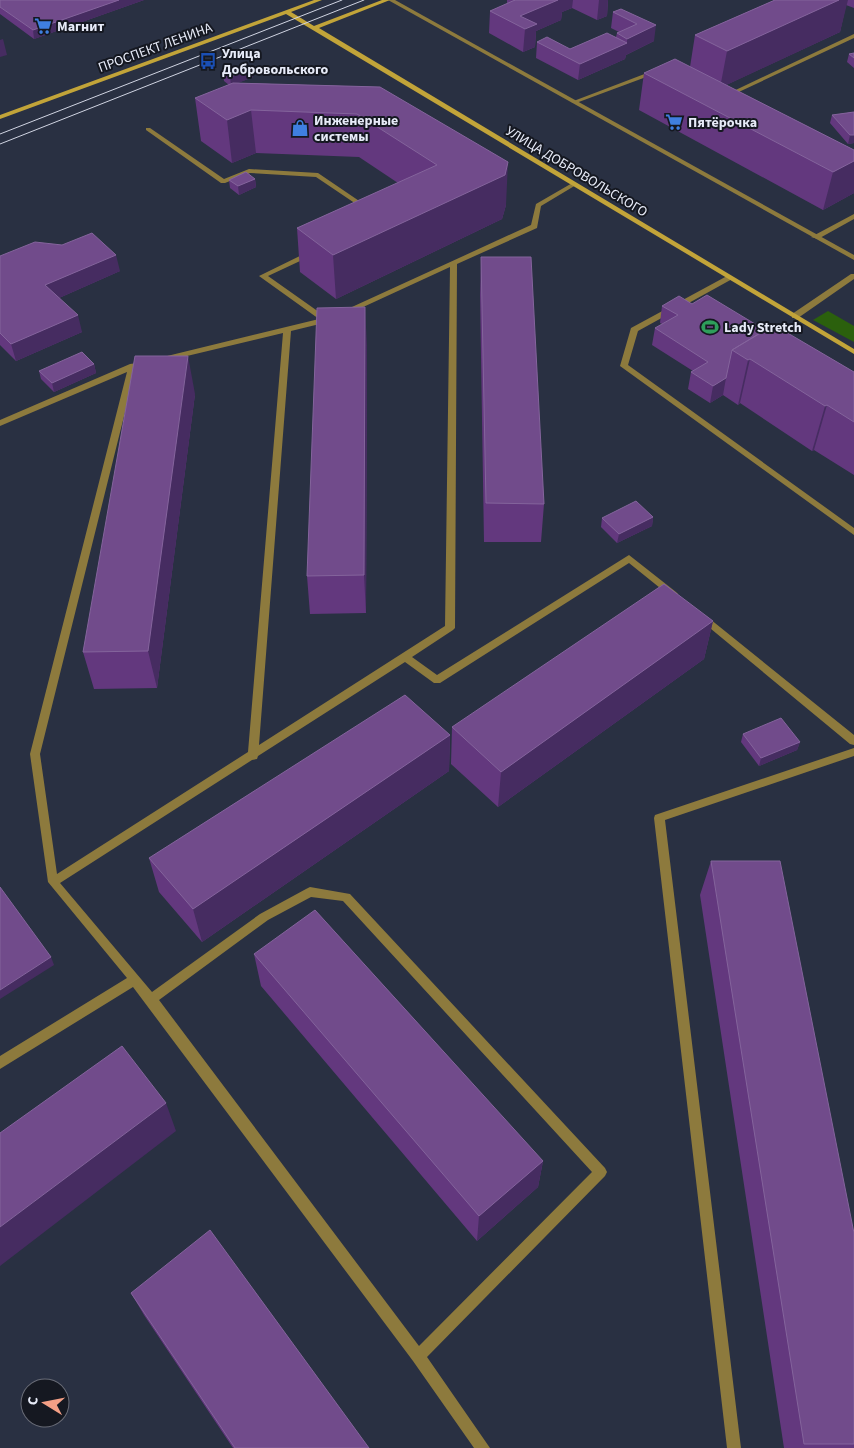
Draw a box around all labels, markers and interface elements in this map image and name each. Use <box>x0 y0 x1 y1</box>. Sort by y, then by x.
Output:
supermarket icon: Магнит <box>33 16 53 36</box>
place label: Магнит <box>57 17 104 37</box>
street label: ПРОСПЕКТ ЛЕНИНА <box>95 18 216 78</box>
place label: Улица Добровольского <box>222 44 329 80</box>
bus stop icon: Улица Добровольского <box>198 51 218 71</box>
place label: Инженерные системы <box>314 111 398 147</box>
supermarket icon: Пятёрочка <box>664 112 684 132</box>
place label: Пятёрочка <box>688 113 757 133</box>
shop icon: Инженерные системы <box>290 118 310 138</box>
street label: УЛИЦА ДОБРОВОЛЬСКОГО <box>502 121 651 222</box>
sports icon: Lady Stretch <box>700 317 720 337</box>
place label: Lady Stretch <box>724 318 802 338</box>
north arrow <box>20 1378 70 1428</box>
text: С <box>23 1395 44 1407</box>

